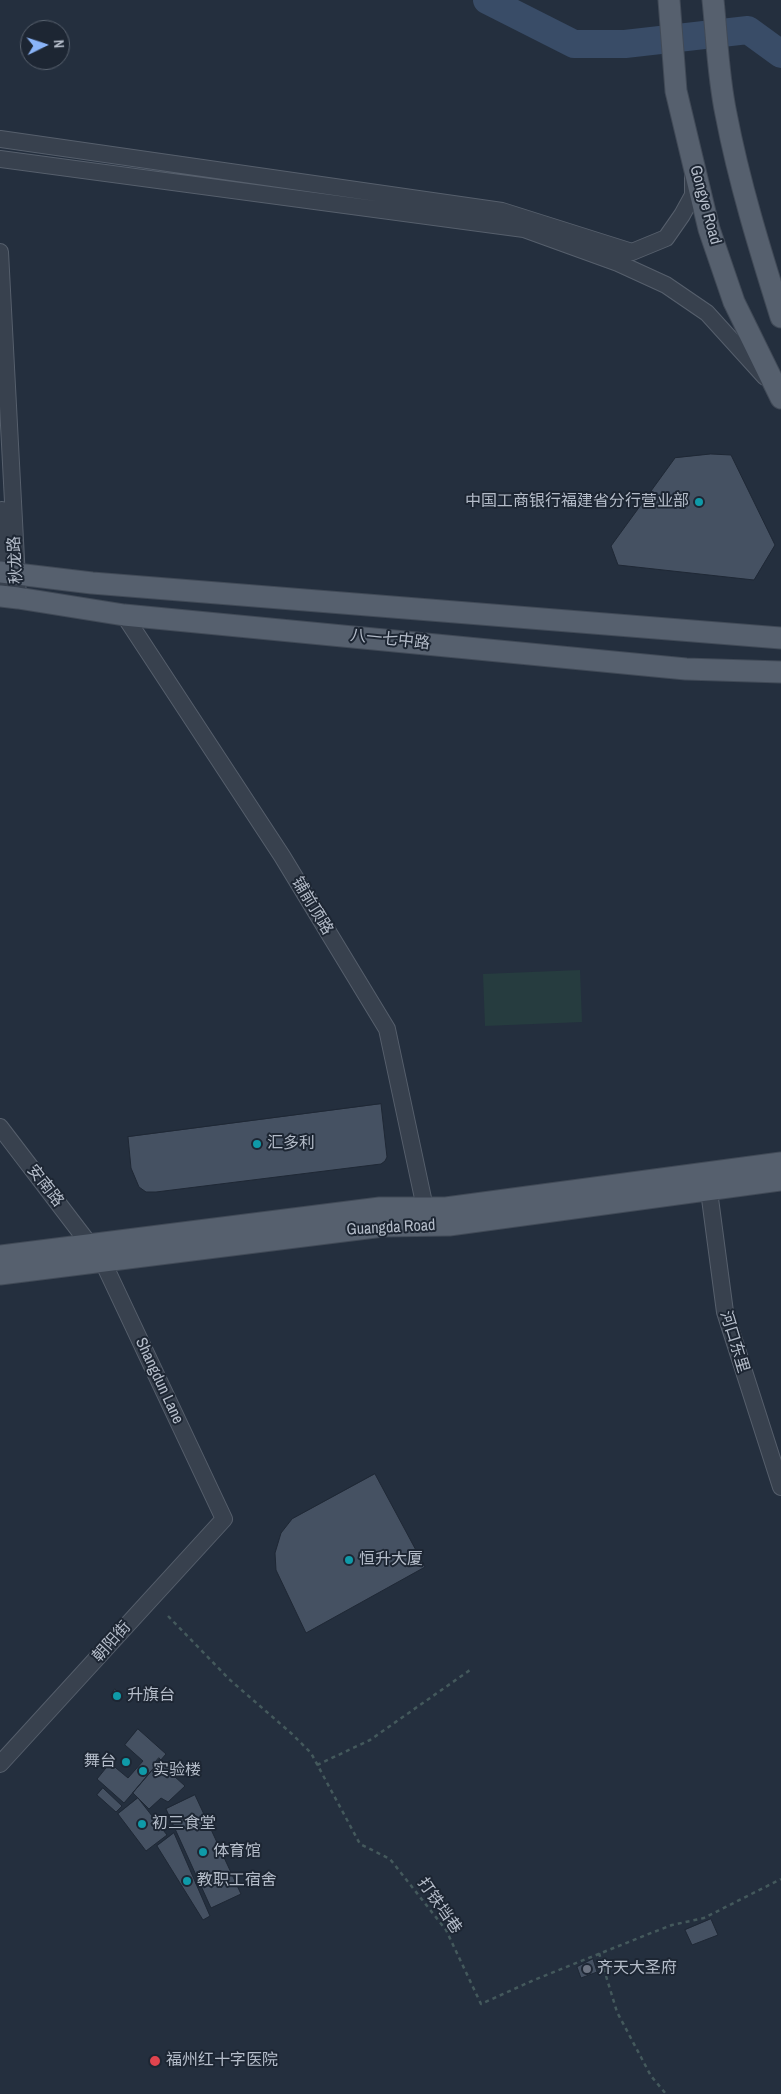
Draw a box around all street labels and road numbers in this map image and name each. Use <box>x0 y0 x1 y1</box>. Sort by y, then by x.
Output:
street label: Gongye Road <box>685 163 725 247</box>
street label: 秋龙路 <box>5 536 27 584</box>
street label: 八一七中路 <box>349 626 431 654</box>
street label: 铺前顶路 <box>287 874 337 938</box>
street label: 安南路 <box>23 1161 67 1211</box>
street label: Guangda Road <box>346 1216 436 1240</box>
street label: 河口东里 <box>715 1309 753 1375</box>
street label: Shangdun Lane <box>131 1335 187 1427</box>
street label: 朝阳街 <box>89 1618 135 1666</box>
street label: 打铁垱巷 <box>413 1874 465 1938</box>

